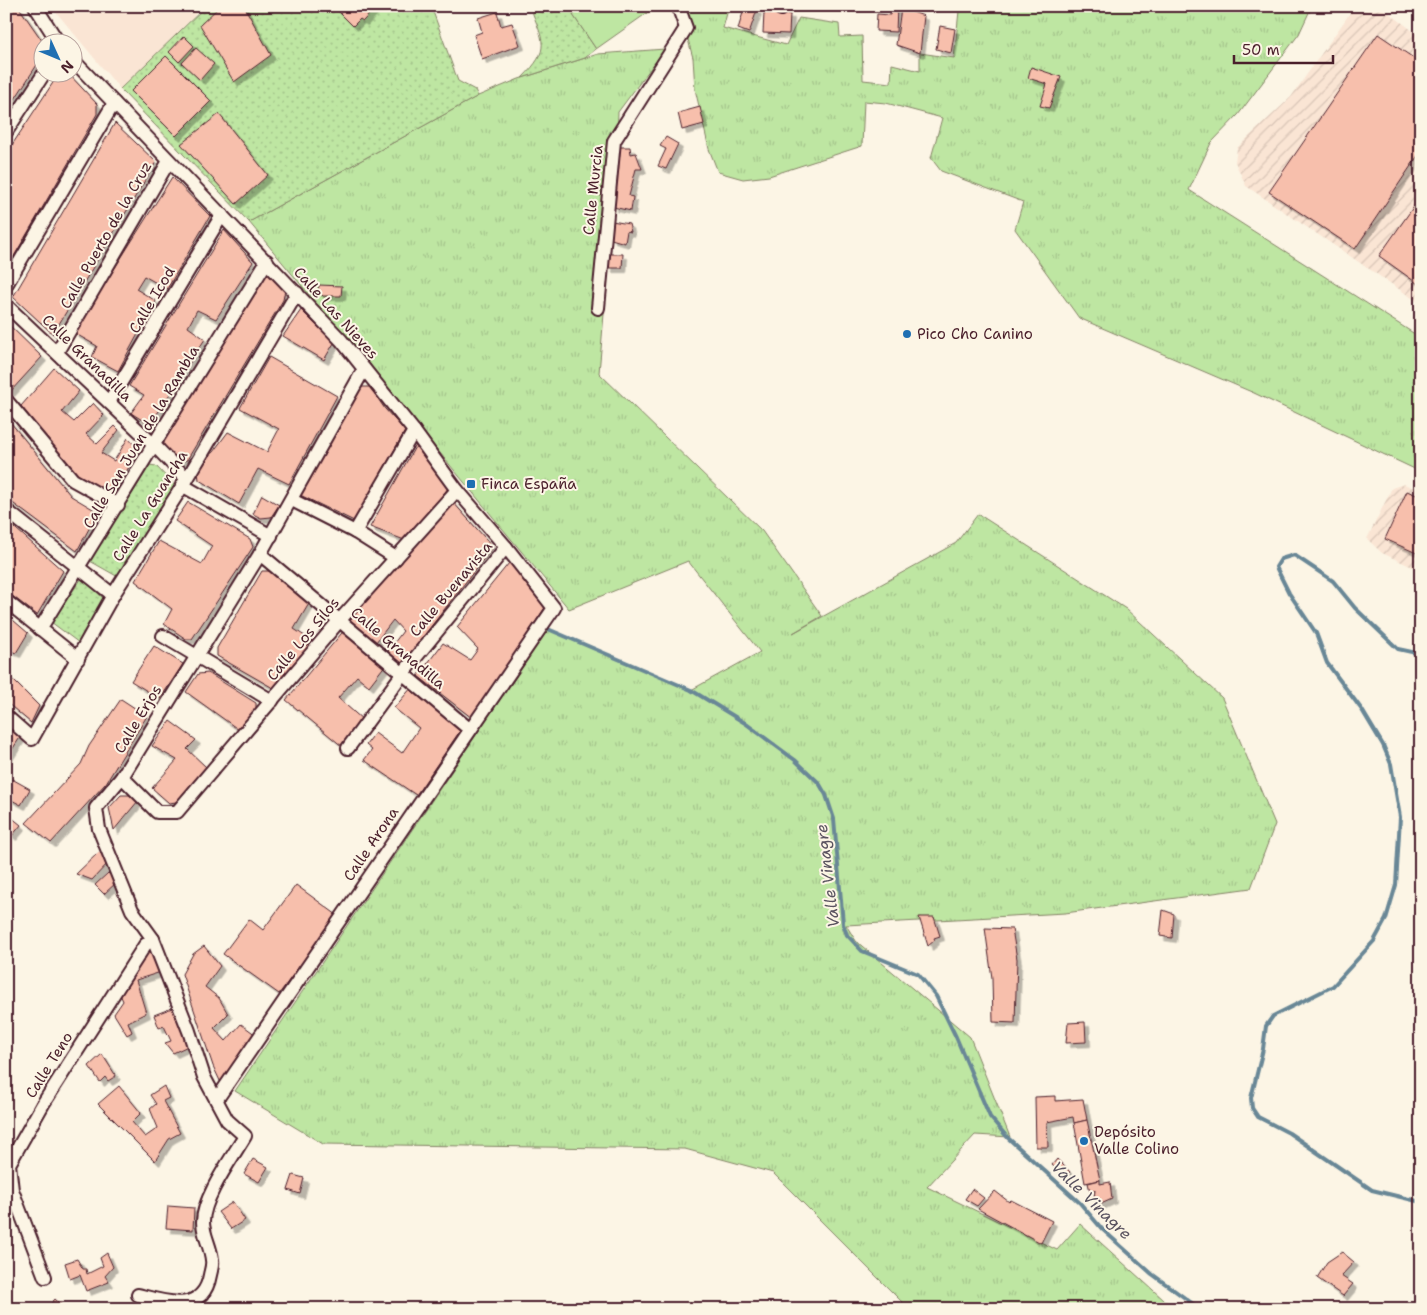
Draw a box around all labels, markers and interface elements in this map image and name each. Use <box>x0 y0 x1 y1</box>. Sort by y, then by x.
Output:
north arrow <box>32 32 82 82</box>
scale bar <box>1234 32 1333 64</box>
text: 50 m <box>1242 40 1280 60</box>
text: N <box>57 57 78 77</box>
street label: Calle Murcia <box>578 143 608 236</box>
street label: Calle Puerto de la Cruz <box>55 158 157 312</box>
street label: Calle Icod <box>124 263 180 337</box>
street label: Calle Las Nieves <box>289 263 383 363</box>
street label: Calle Granadilla <box>38 310 137 407</box>
place label: Pico Cho Canino <box>917 324 1033 344</box>
marker: Pico Cho Canino <box>901 328 913 340</box>
street label: Calle San Juan de la Rambla <box>78 341 204 532</box>
street label: Calle La Guancha <box>108 446 193 565</box>
place label: Finca España <box>481 474 577 494</box>
marker: Finca España <box>465 478 477 490</box>
street label: Calle Buenavista <box>405 537 497 641</box>
street label: Calle Los Silos <box>262 593 344 685</box>
street label: Calle Granadilla <box>346 603 450 694</box>
street label: Calle Erjos <box>110 681 166 757</box>
street label: Calle Arona <box>339 802 404 885</box>
water label: Valle Vinagre <box>811 823 844 929</box>
street label: Calle Teno <box>21 1028 77 1102</box>
place label: Depósito Valle Colino <box>1094 1122 1179 1159</box>
marker: Depósito Valle Colino <box>1078 1135 1090 1147</box>
water label: Valle Vinagre <box>1047 1157 1136 1244</box>

